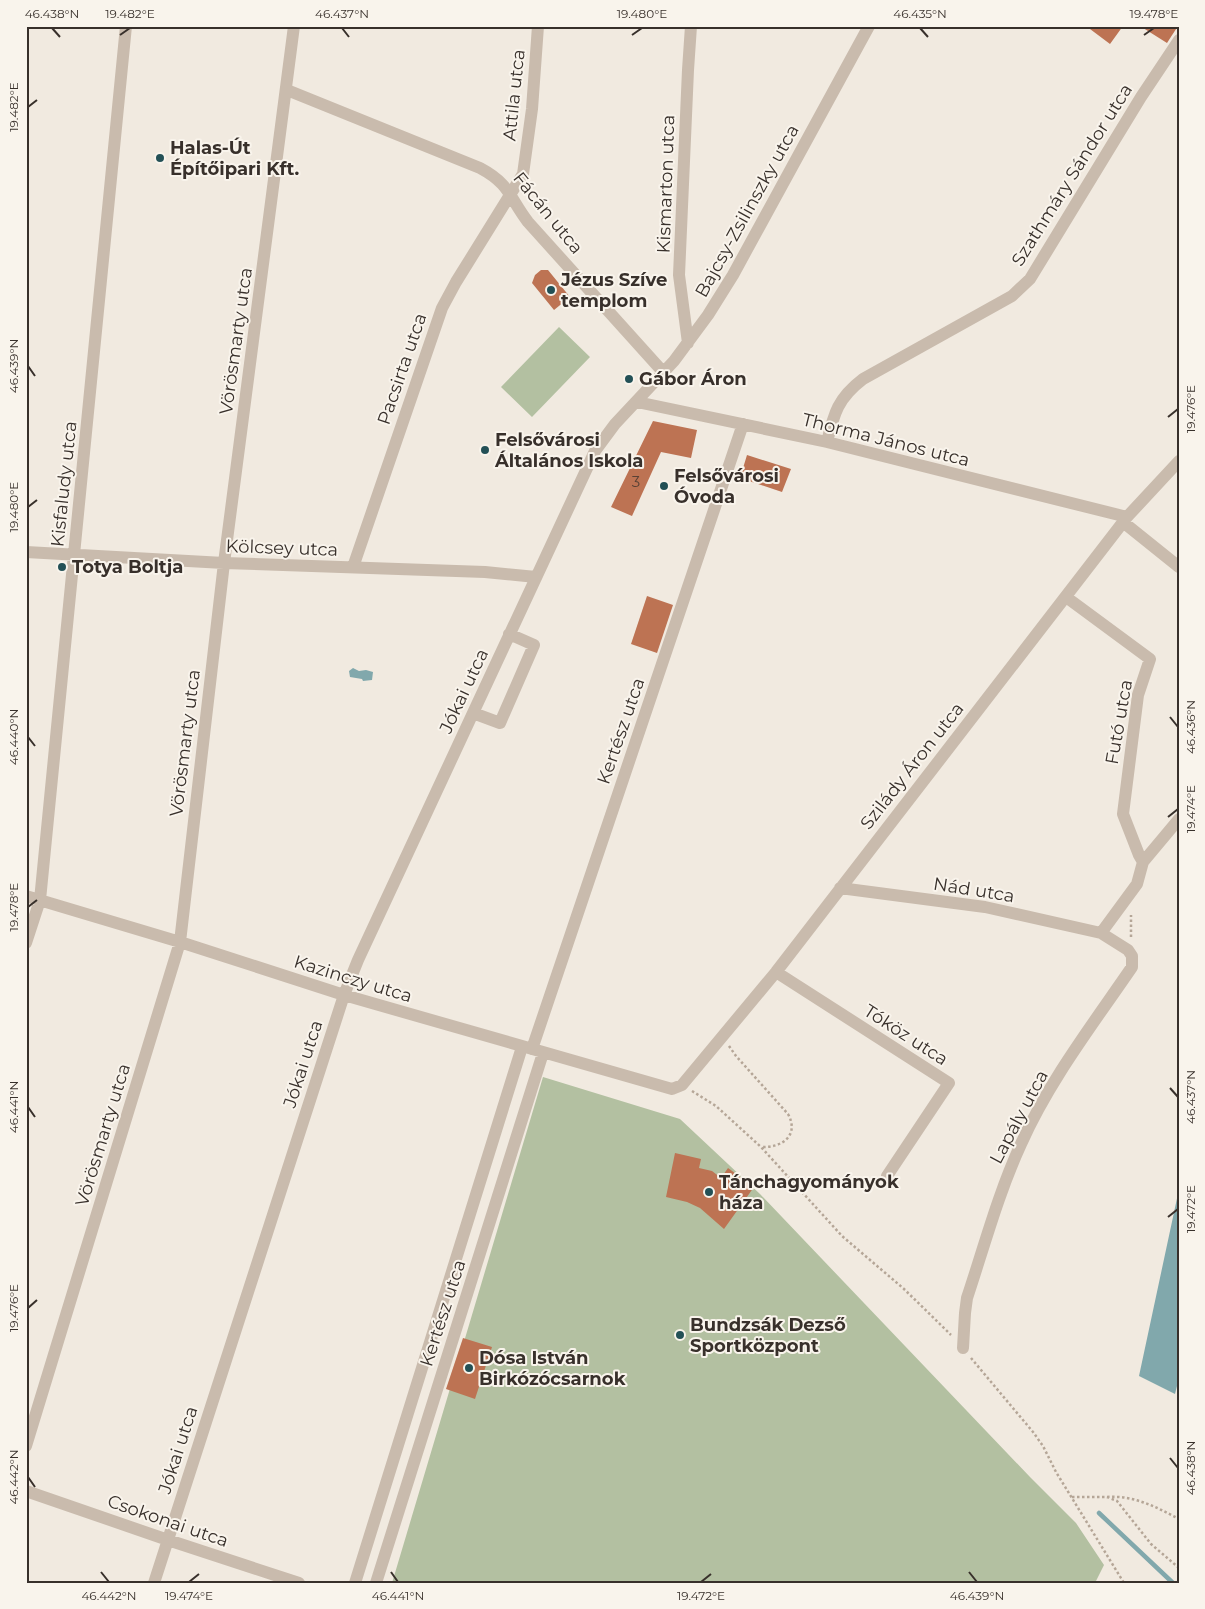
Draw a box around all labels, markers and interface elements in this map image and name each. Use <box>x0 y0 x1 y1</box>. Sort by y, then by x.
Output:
text: 46.438°N <box>25 6 79 21</box>
text: 19.482°E <box>105 6 155 21</box>
text: 46.437°N <box>315 6 369 21</box>
text: 19.480°E <box>617 6 667 21</box>
text: 46.435°N <box>893 6 947 21</box>
text: 19.478°E <box>1130 6 1178 21</box>
street label: Attila utca <box>498 48 530 142</box>
street label: Szathmáry Sándor utca <box>1007 80 1137 270</box>
text: 19.482°E <box>6 82 21 132</box>
street label: Kismarton utca <box>653 114 679 254</box>
street label: Bajcsy-Zsilinszky utca <box>690 121 804 301</box>
place label: Halas-Út Építőipari Kft. <box>170 137 300 180</box>
marker: Halas-Út Építőipari Kft. <box>154 152 166 164</box>
street label: Fácán utca <box>508 168 588 258</box>
street label: Vörösmarty utca <box>215 266 257 416</box>
place label: Jézus Szíve templom <box>560 269 667 312</box>
marker: Jézus Szíve templom <box>545 284 557 296</box>
street label: Pacsirta utca <box>373 310 431 428</box>
text: 46.439°N <box>6 339 21 393</box>
place label: Gábor Áron <box>639 368 747 390</box>
marker: Gábor Áron <box>623 373 635 385</box>
text: 19.476°E <box>1183 385 1198 433</box>
street label: Thorma János utca <box>800 409 972 471</box>
street label: Kisfaludy utca <box>46 420 82 548</box>
place label: Felsővárosi Általános Iskola <box>494 429 643 472</box>
marker: Felsővárosi Általános Iskola <box>479 444 491 456</box>
place label: Felsővárosi Óvoda <box>674 465 779 508</box>
house number: 3 <box>632 472 640 491</box>
marker: Felsővárosi Óvoda <box>658 480 670 492</box>
text: 19.480°E <box>6 482 21 532</box>
street label: Kölcsey utca <box>225 535 339 561</box>
place label: Totya Boltja <box>72 556 183 578</box>
marker: Totya Boltja <box>56 561 68 573</box>
street label: Jókai utca <box>434 645 493 738</box>
street label: Vörösmarty utca <box>165 668 205 818</box>
street label: Kertész utca <box>593 675 649 787</box>
street label: Futó utca <box>1101 678 1137 766</box>
street label: Szilády Áron utca <box>856 698 968 834</box>
text: 46.436°N <box>1183 700 1198 754</box>
text: 46.440°N <box>6 709 21 765</box>
text: 19.474°E <box>1183 785 1198 833</box>
street label: Nád utca <box>932 873 1016 907</box>
text: 19.478°E <box>6 883 21 931</box>
street label: Kazinczy utca <box>291 951 415 1007</box>
street label: Tóköz utca <box>860 1000 952 1070</box>
street label: Jókai utca <box>278 1017 328 1112</box>
street label: Vörösmarty utca <box>71 1061 135 1209</box>
street label: Lapály utca <box>985 1066 1053 1168</box>
text: 46.437°N <box>1183 1070 1198 1124</box>
text: 46.441°N <box>6 1081 21 1133</box>
place label: Tánchagyományok háza <box>719 1171 899 1214</box>
text: 19.472°E <box>1183 1185 1198 1233</box>
marker: Tánchagyományok háza <box>703 1186 715 1198</box>
street label: Kertész utca <box>415 1257 471 1369</box>
text: 19.476°E <box>6 1284 21 1332</box>
place label: Bundzsák Dezső Sportközpont <box>690 1314 846 1357</box>
marker: Bundzsák Dezső Sportközpont <box>674 1329 686 1341</box>
place label: Dósa István Birkózócsarnok <box>479 1347 626 1390</box>
marker: Dósa István Birkózócsarnok <box>463 1362 475 1374</box>
street label: Jókai utca <box>153 1403 203 1498</box>
text: 46.438°N <box>1183 1441 1198 1495</box>
text: 46.442°N <box>6 1449 21 1505</box>
street label: Csokonai utca <box>105 1490 231 1552</box>
text: 46.442°N <box>81 1588 137 1603</box>
text: 19.474°E <box>165 1588 213 1603</box>
text: 46.441°N <box>372 1588 424 1603</box>
text: 19.472°E <box>677 1588 725 1603</box>
text: 46.439°N <box>950 1588 1004 1603</box>

